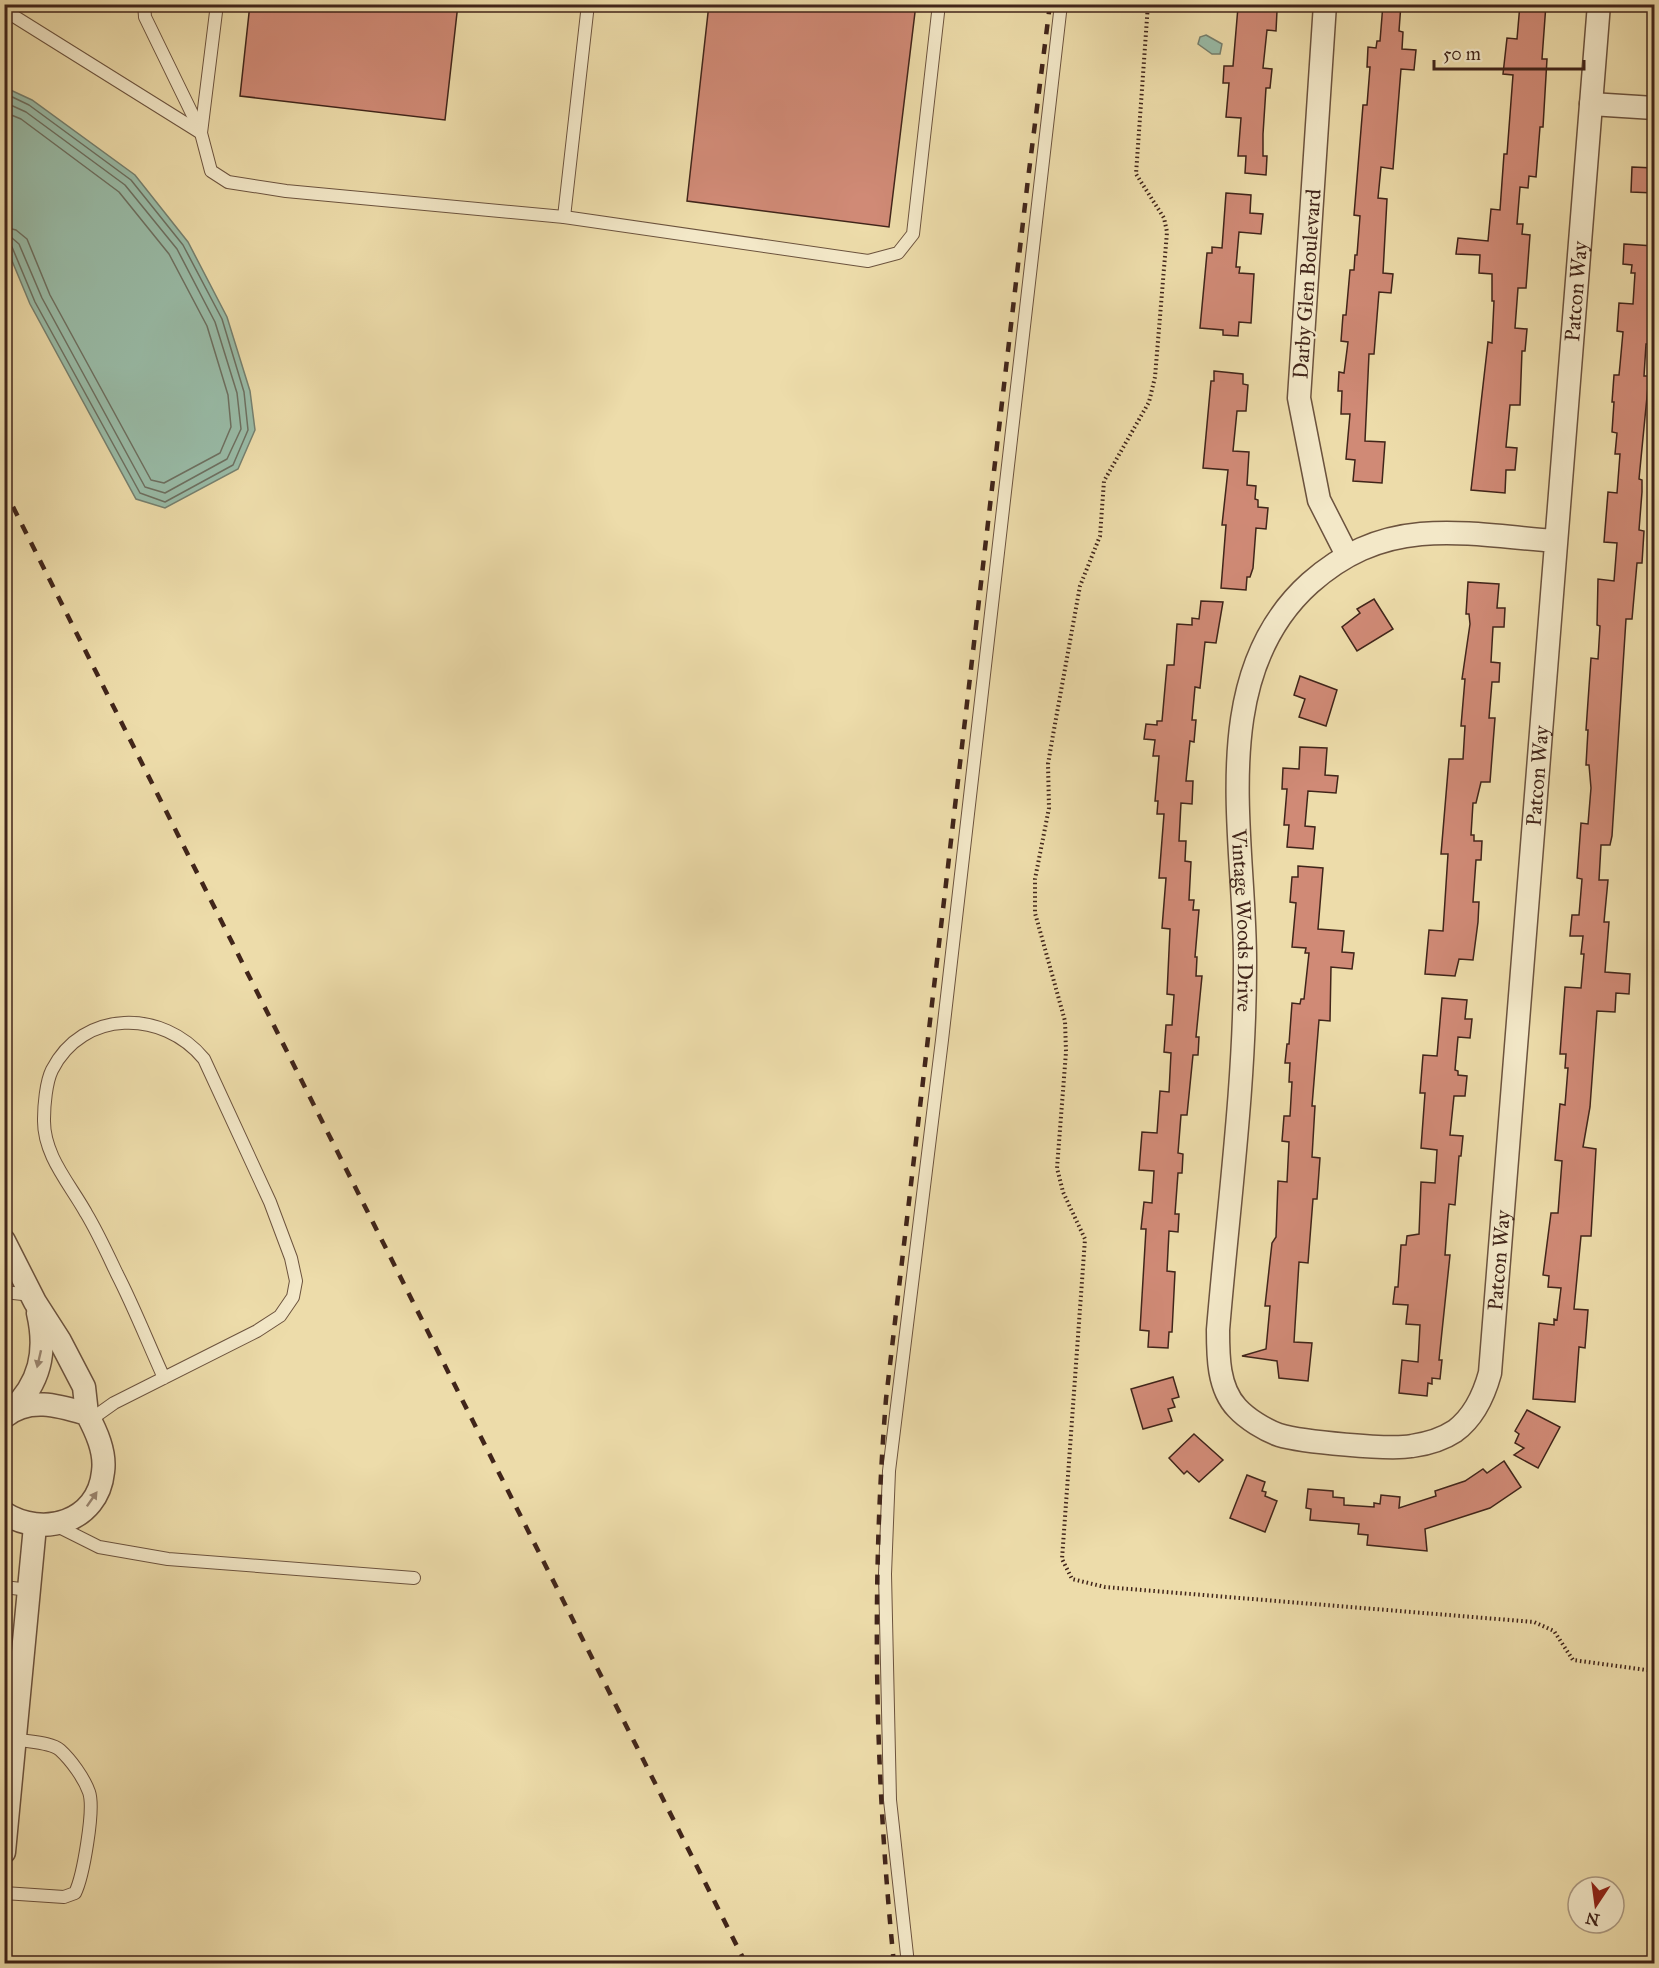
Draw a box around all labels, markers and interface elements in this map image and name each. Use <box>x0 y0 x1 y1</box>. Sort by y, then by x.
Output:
scale bar <box>1434 33 1584 71</box>
text: 50 m <box>1443 43 1481 65</box>
street label: Darby Glen Boulevard <box>1287 188 1327 380</box>
street label: Patcon Way <box>1559 239 1593 343</box>
street label: Patcon Way <box>1521 723 1555 827</box>
street label: Vintage Woods Drive <box>1226 828 1258 1013</box>
street label: Patcon Way <box>1482 1208 1516 1312</box>
one-way arrow <box>34 1349 44 1368</box>
one-way arrow <box>86 1491 98 1507</box>
north arrow <box>1566 1875 1626 1935</box>
text: N <box>1584 1908 1601 1930</box>

